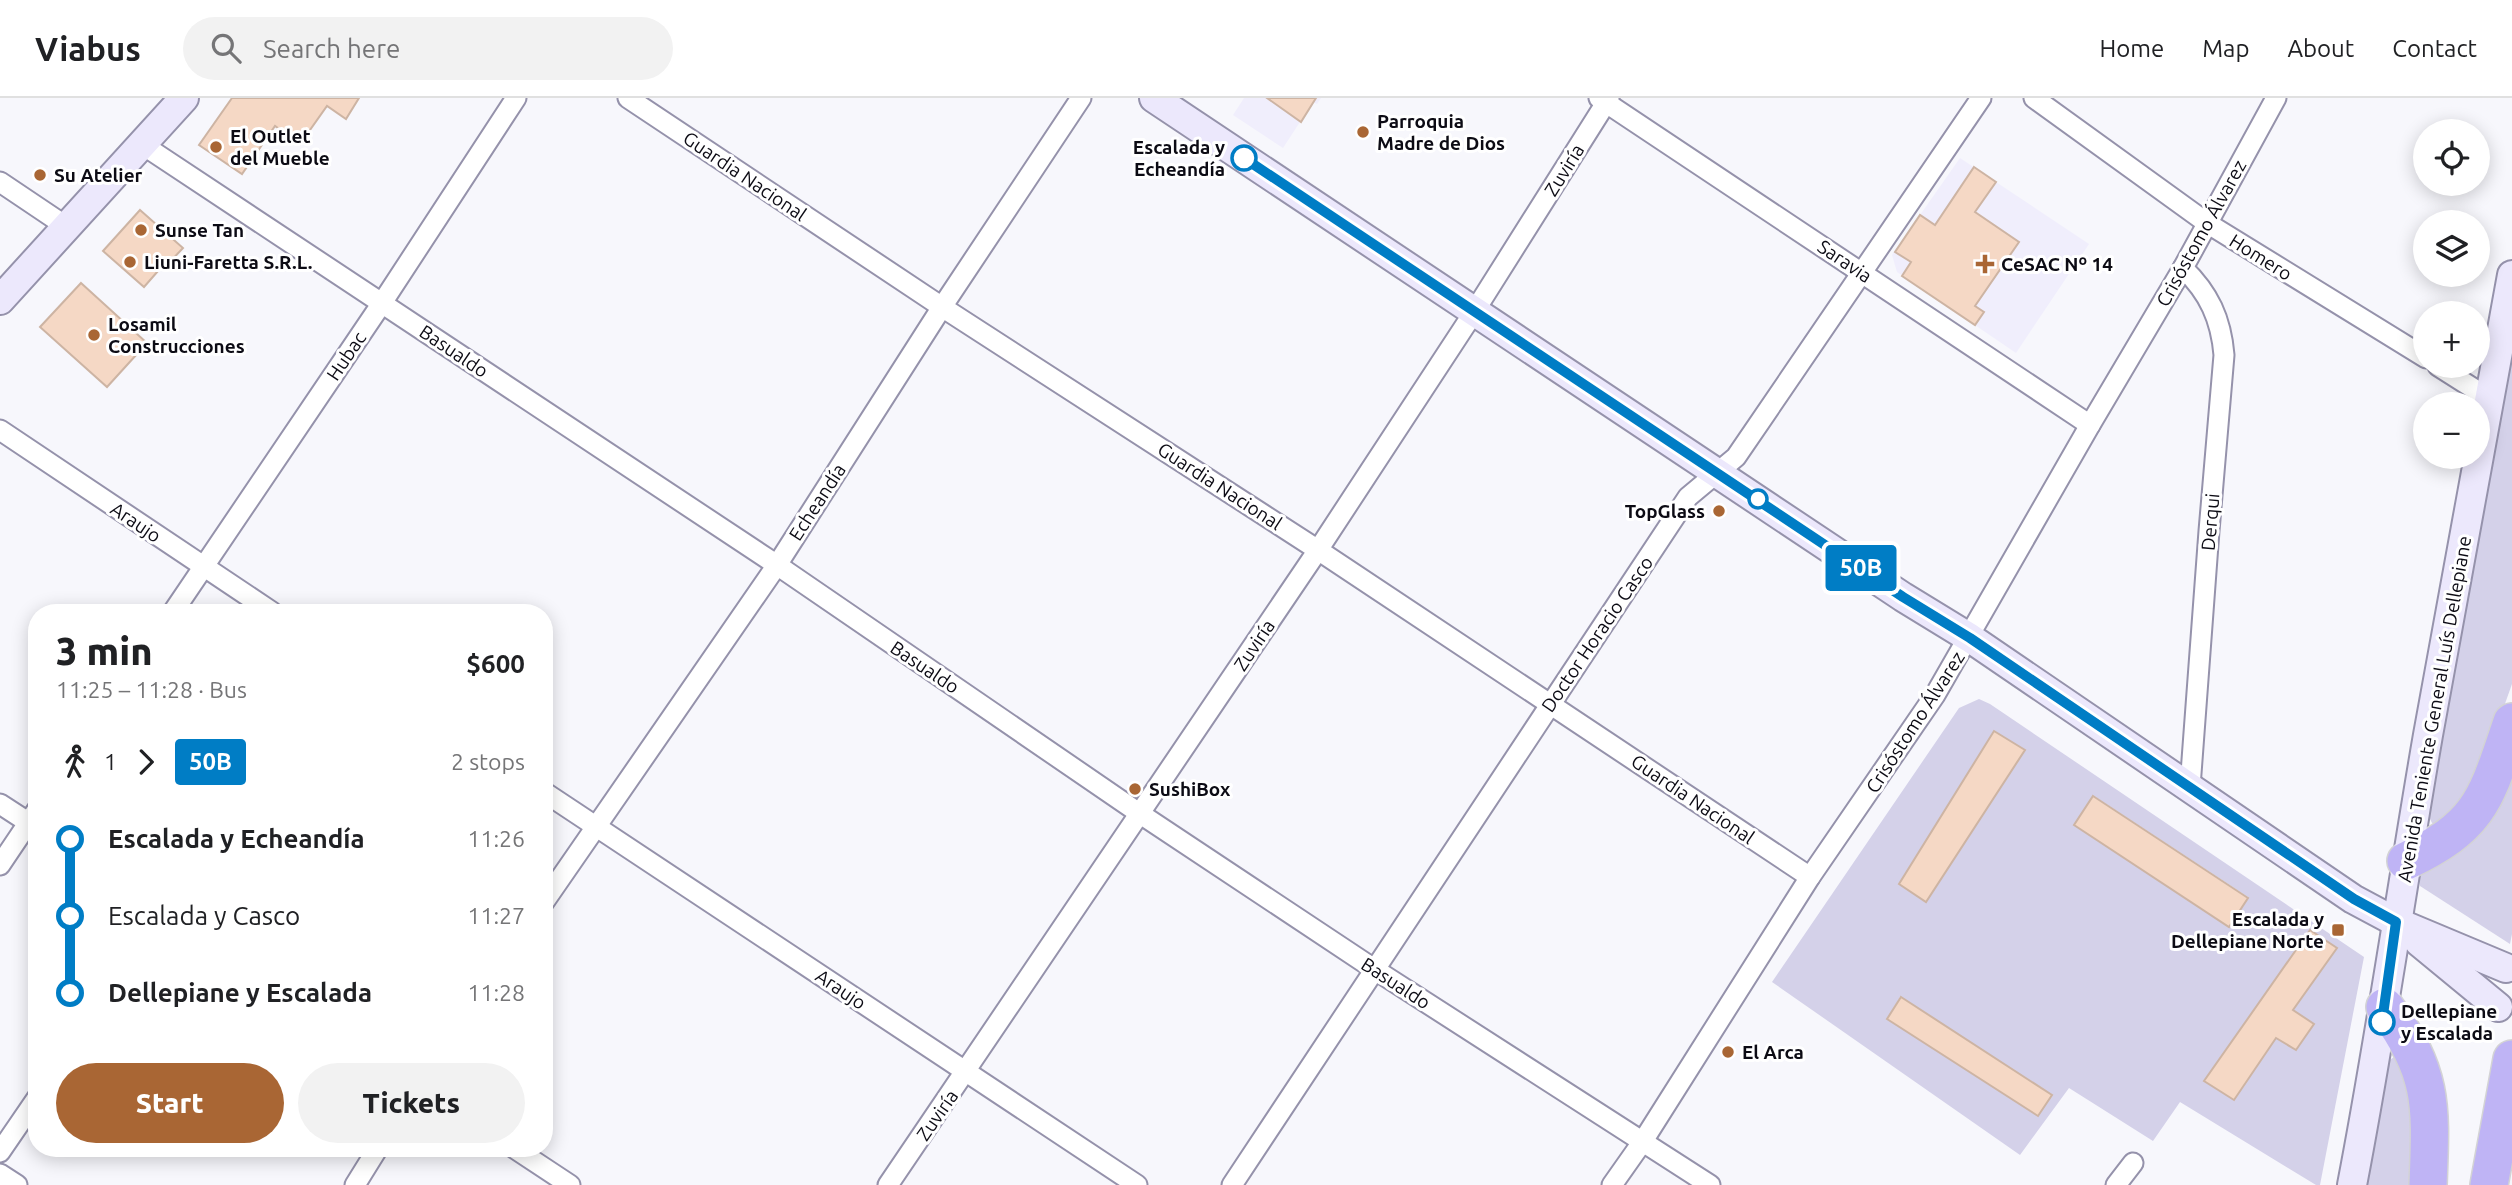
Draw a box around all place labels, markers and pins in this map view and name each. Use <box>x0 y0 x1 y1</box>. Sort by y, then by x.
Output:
place label: Parroquia Madre de Dios <box>1377 110 1505 154</box>
marker: Parroquia Madre de Dios <box>1355 124 1371 140</box>
place label: El Outlet del Mueble <box>230 125 330 169</box>
place label: Escalada y Echeandía <box>1133 136 1225 180</box>
marker: El Outlet del Mueble <box>208 139 224 155</box>
marker: Escalada y Echeandía <box>1231 145 1257 171</box>
place label: Su Atelier <box>54 164 143 186</box>
marker: Su Atelier <box>32 167 48 183</box>
place label: Sunse Tan <box>155 219 244 241</box>
marker: Sunse Tan <box>133 222 149 238</box>
place label: Liuni-Faretta S.R.L. <box>144 251 312 273</box>
place label: CeSAC Nº 14 <box>2001 253 2113 275</box>
marker: Liuni-Faretta S.R.L. <box>122 254 138 270</box>
marker: CeSAC Nº 14 <box>1975 254 1995 274</box>
place label: Losamil Construcciones <box>108 313 245 357</box>
marker: Losamil Construcciones <box>86 327 102 343</box>
unlabelled marker <box>1748 489 1768 509</box>
place label: TopGlass <box>1625 500 1705 522</box>
marker: TopGlass <box>1711 503 1727 519</box>
place label: SushiBox <box>1149 778 1231 800</box>
marker: SushiBox <box>1127 781 1143 797</box>
place label: Escalada y Dellepiane Norte <box>2171 908 2324 952</box>
marker: Escalada y Dellepiane Norte <box>2330 922 2346 938</box>
place label: Dellepiane y Escalada <box>2401 1000 2497 1044</box>
marker: Dellepiane y Escalada <box>2369 1009 2395 1035</box>
place label: El Arca <box>1742 1041 1804 1063</box>
marker: El Arca <box>1720 1044 1736 1060</box>

